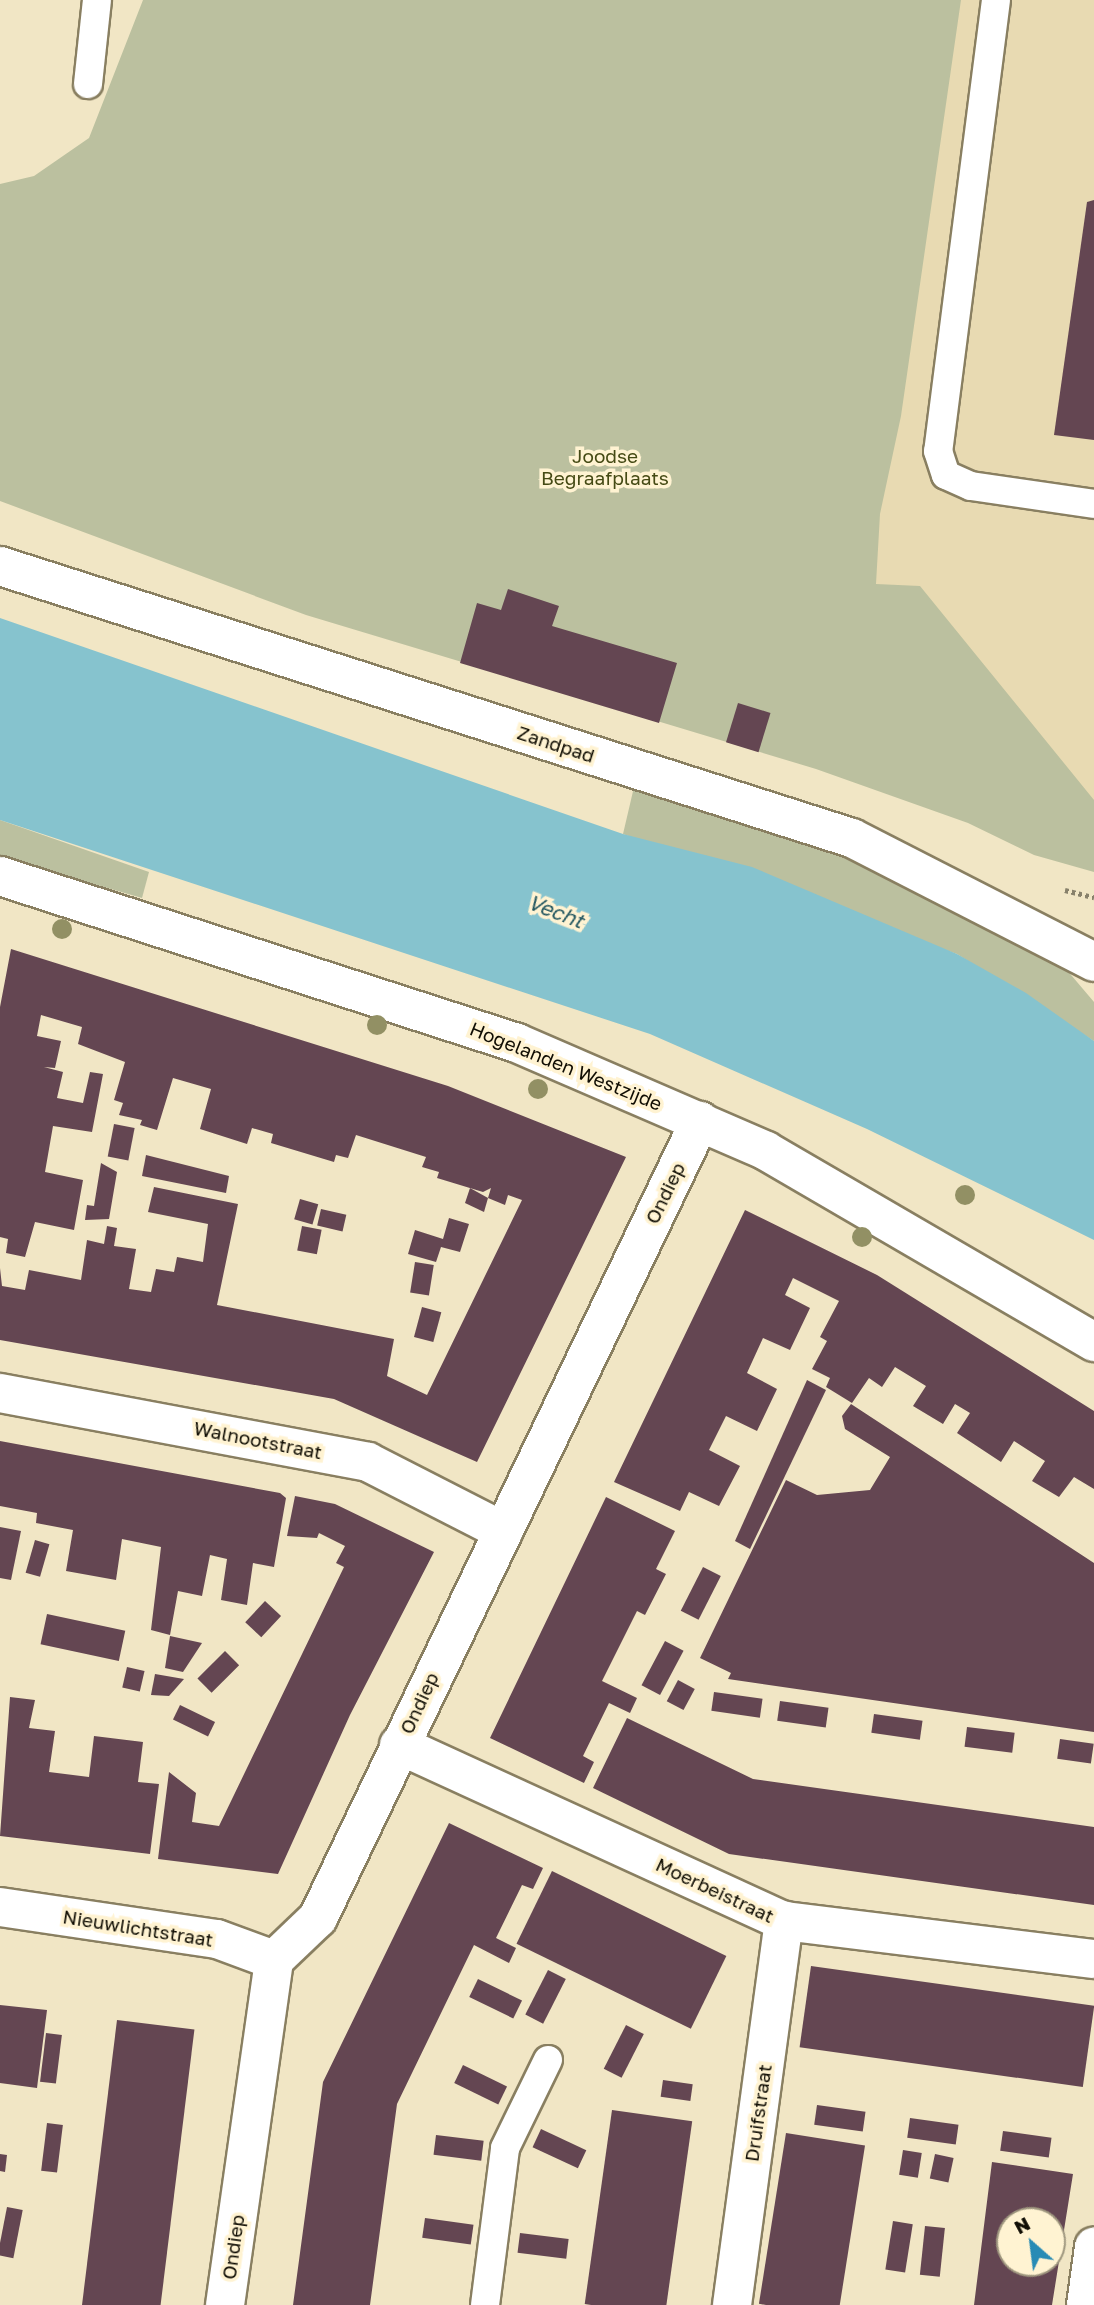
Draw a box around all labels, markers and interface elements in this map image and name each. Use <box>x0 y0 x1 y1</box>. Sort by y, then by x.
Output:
park label: Joodse Begraafplaats <box>541 445 669 489</box>
street label: Zandpad <box>515 721 597 767</box>
water label: Vecht <box>525 889 587 933</box>
street label: Hogelanden Westzijde <box>467 1017 665 1115</box>
street label: Ondiep <box>640 1159 690 1227</box>
street label: Walnootstraat <box>192 1416 324 1464</box>
street label: Ondiep <box>395 1669 443 1737</box>
street label: Moerbeistraat <box>652 1853 778 1927</box>
street label: Nieuwlichtstraat <box>61 1905 215 1951</box>
street label: Druifstraat <box>740 2063 776 2163</box>
north arrow <box>996 2207 1066 2277</box>
text: N <box>1010 2211 1034 2238</box>
street label: Ondiep <box>217 2213 249 2281</box>

